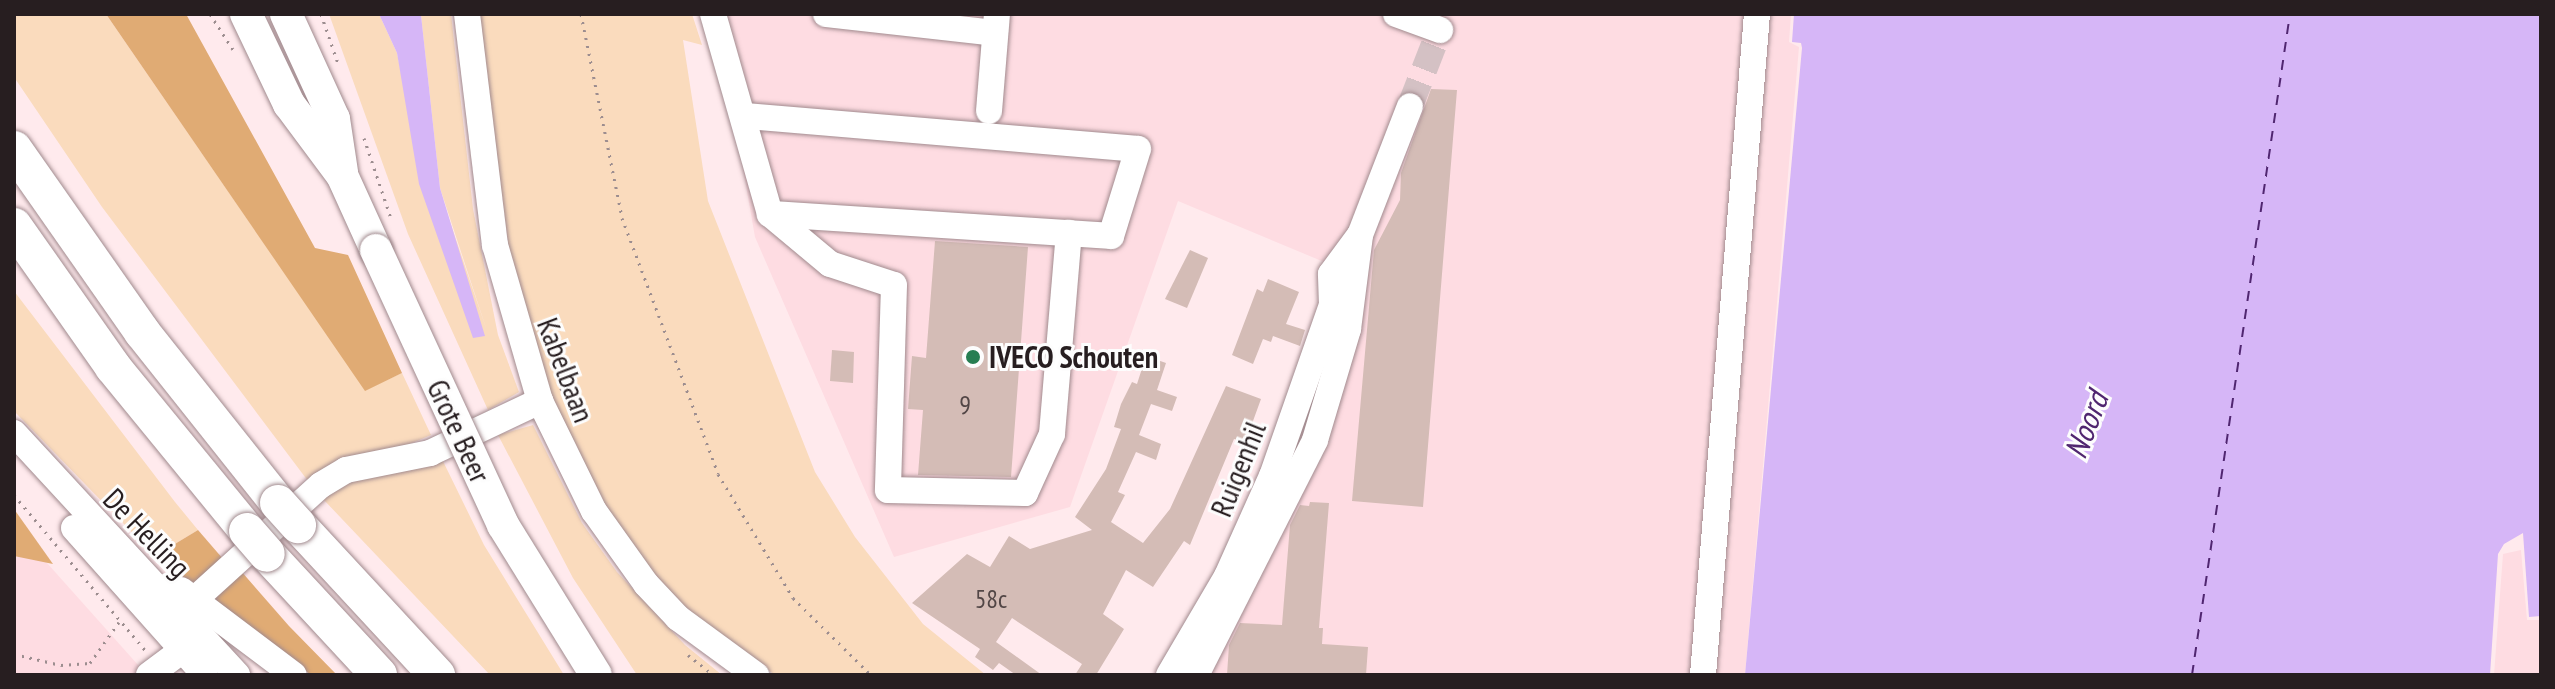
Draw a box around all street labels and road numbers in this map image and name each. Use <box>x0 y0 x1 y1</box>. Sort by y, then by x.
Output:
street label: Kabelbaan <box>530 313 602 427</box>
street label: Grote Beer <box>420 374 498 488</box>
street label: Ruigenhil <box>1203 416 1273 522</box>
street label: De Helling <box>96 481 198 585</box>

